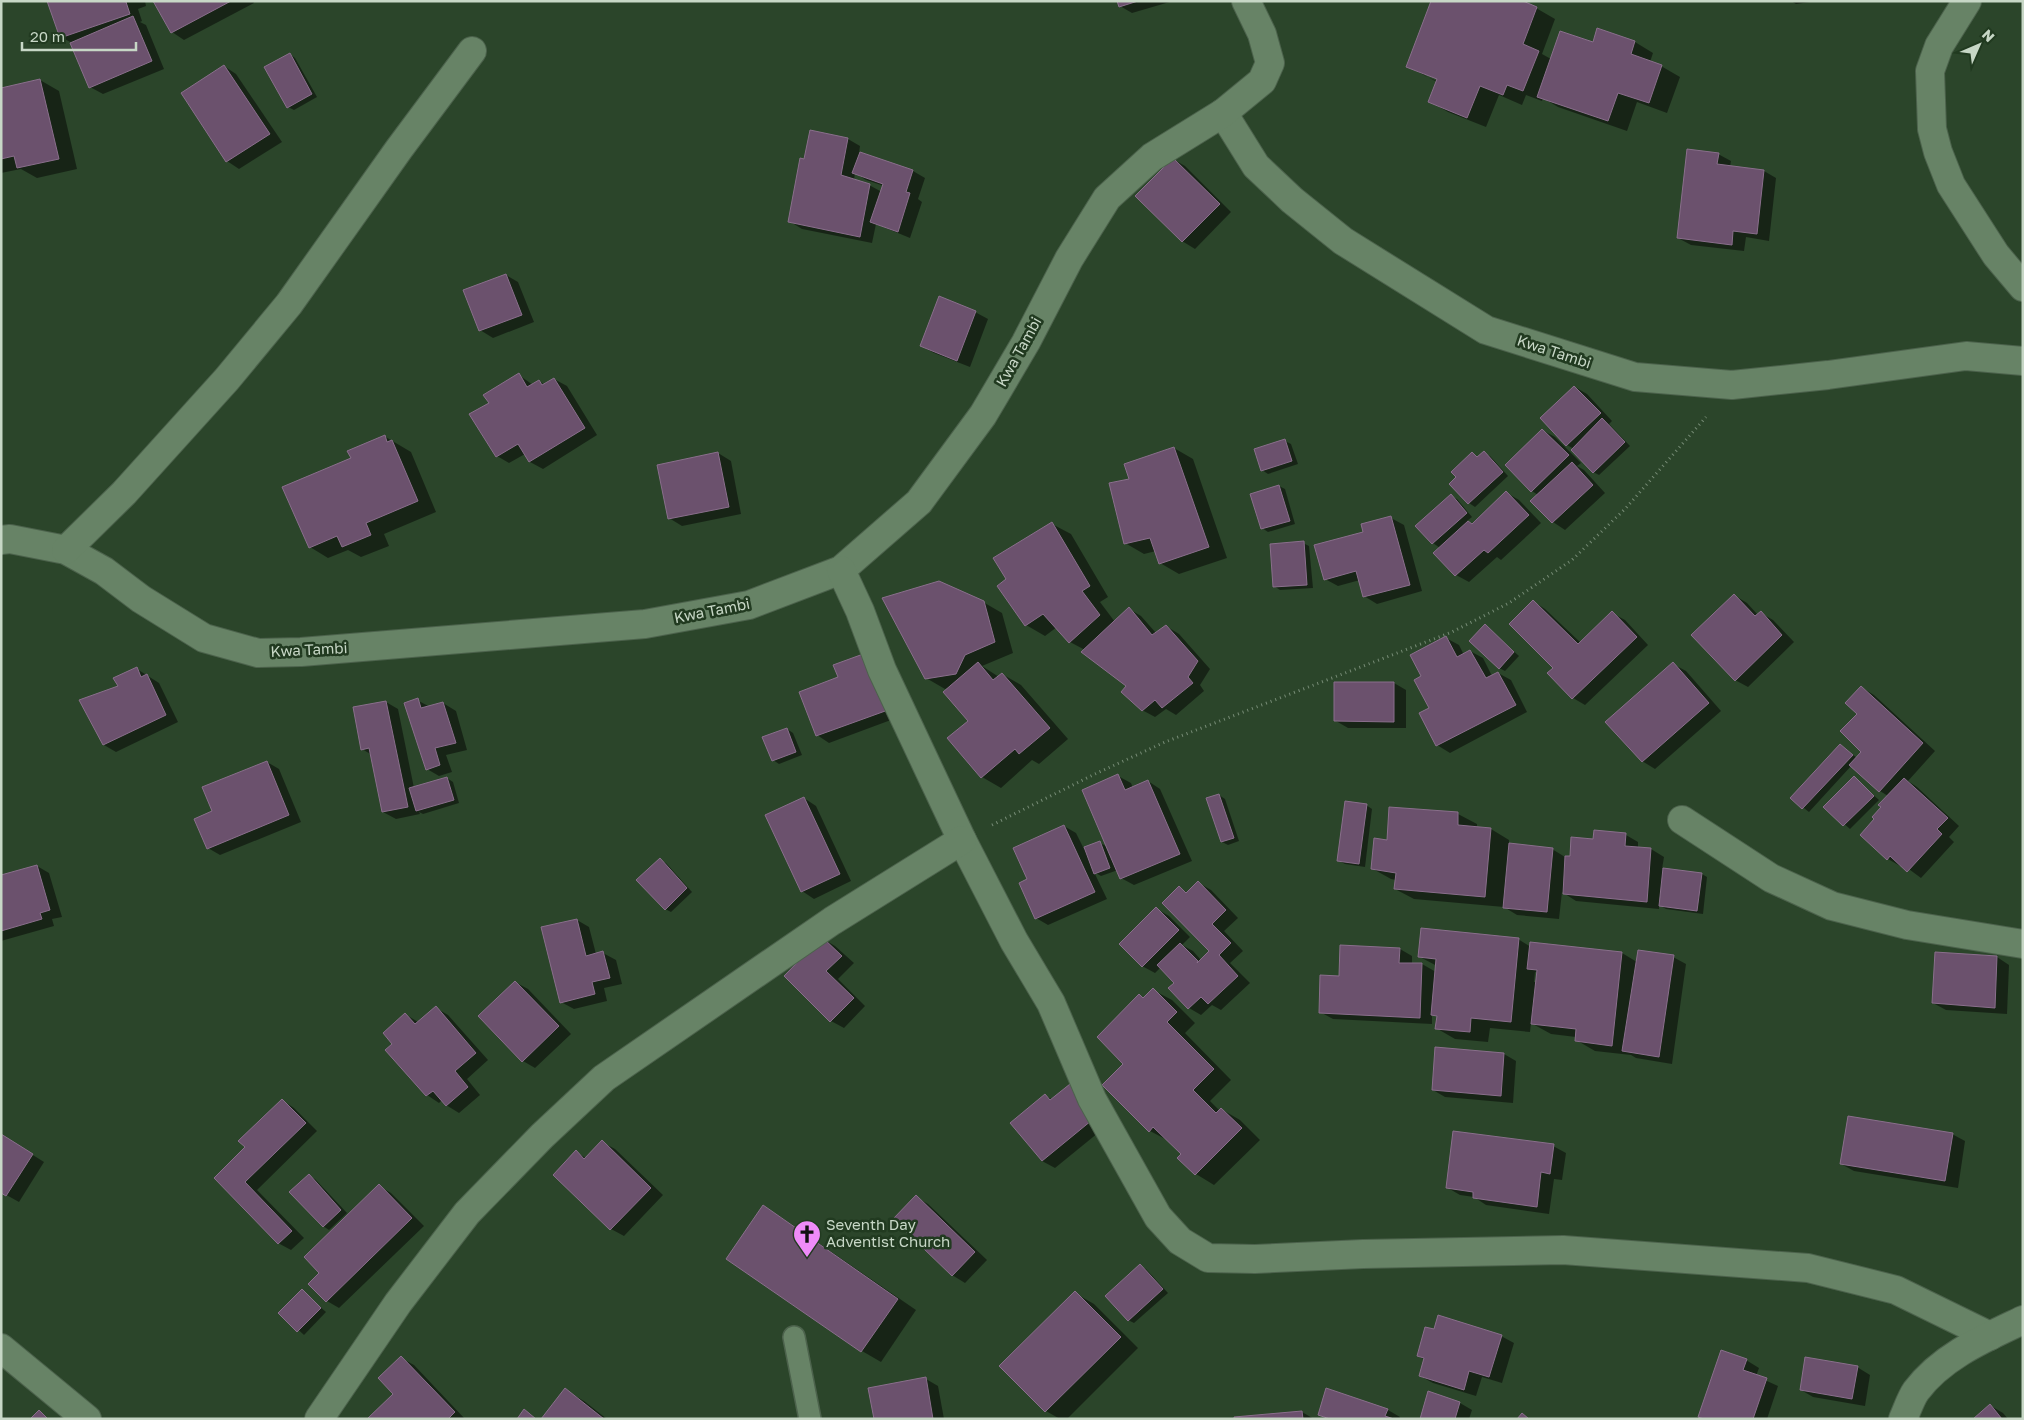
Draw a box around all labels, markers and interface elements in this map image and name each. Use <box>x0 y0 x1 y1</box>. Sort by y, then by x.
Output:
scale bar <box>22 20 136 52</box>
north arrow <box>1954 20 2004 70</box>
text: N <box>1979 26 1998 45</box>
text: 20 m <box>30 27 65 45</box>
street label: Kwa Tambi <box>992 314 1045 390</box>
street label: Kwa Tambi <box>1515 331 1594 371</box>
street label: Kwa Tambi <box>672 594 751 626</box>
street label: Kwa Tambi <box>270 638 348 660</box>
place label: Seventh Day Adventist Church <box>826 1215 950 1250</box>
church icon: Seventh Day Adventist Church <box>792 1219 822 1258</box>

